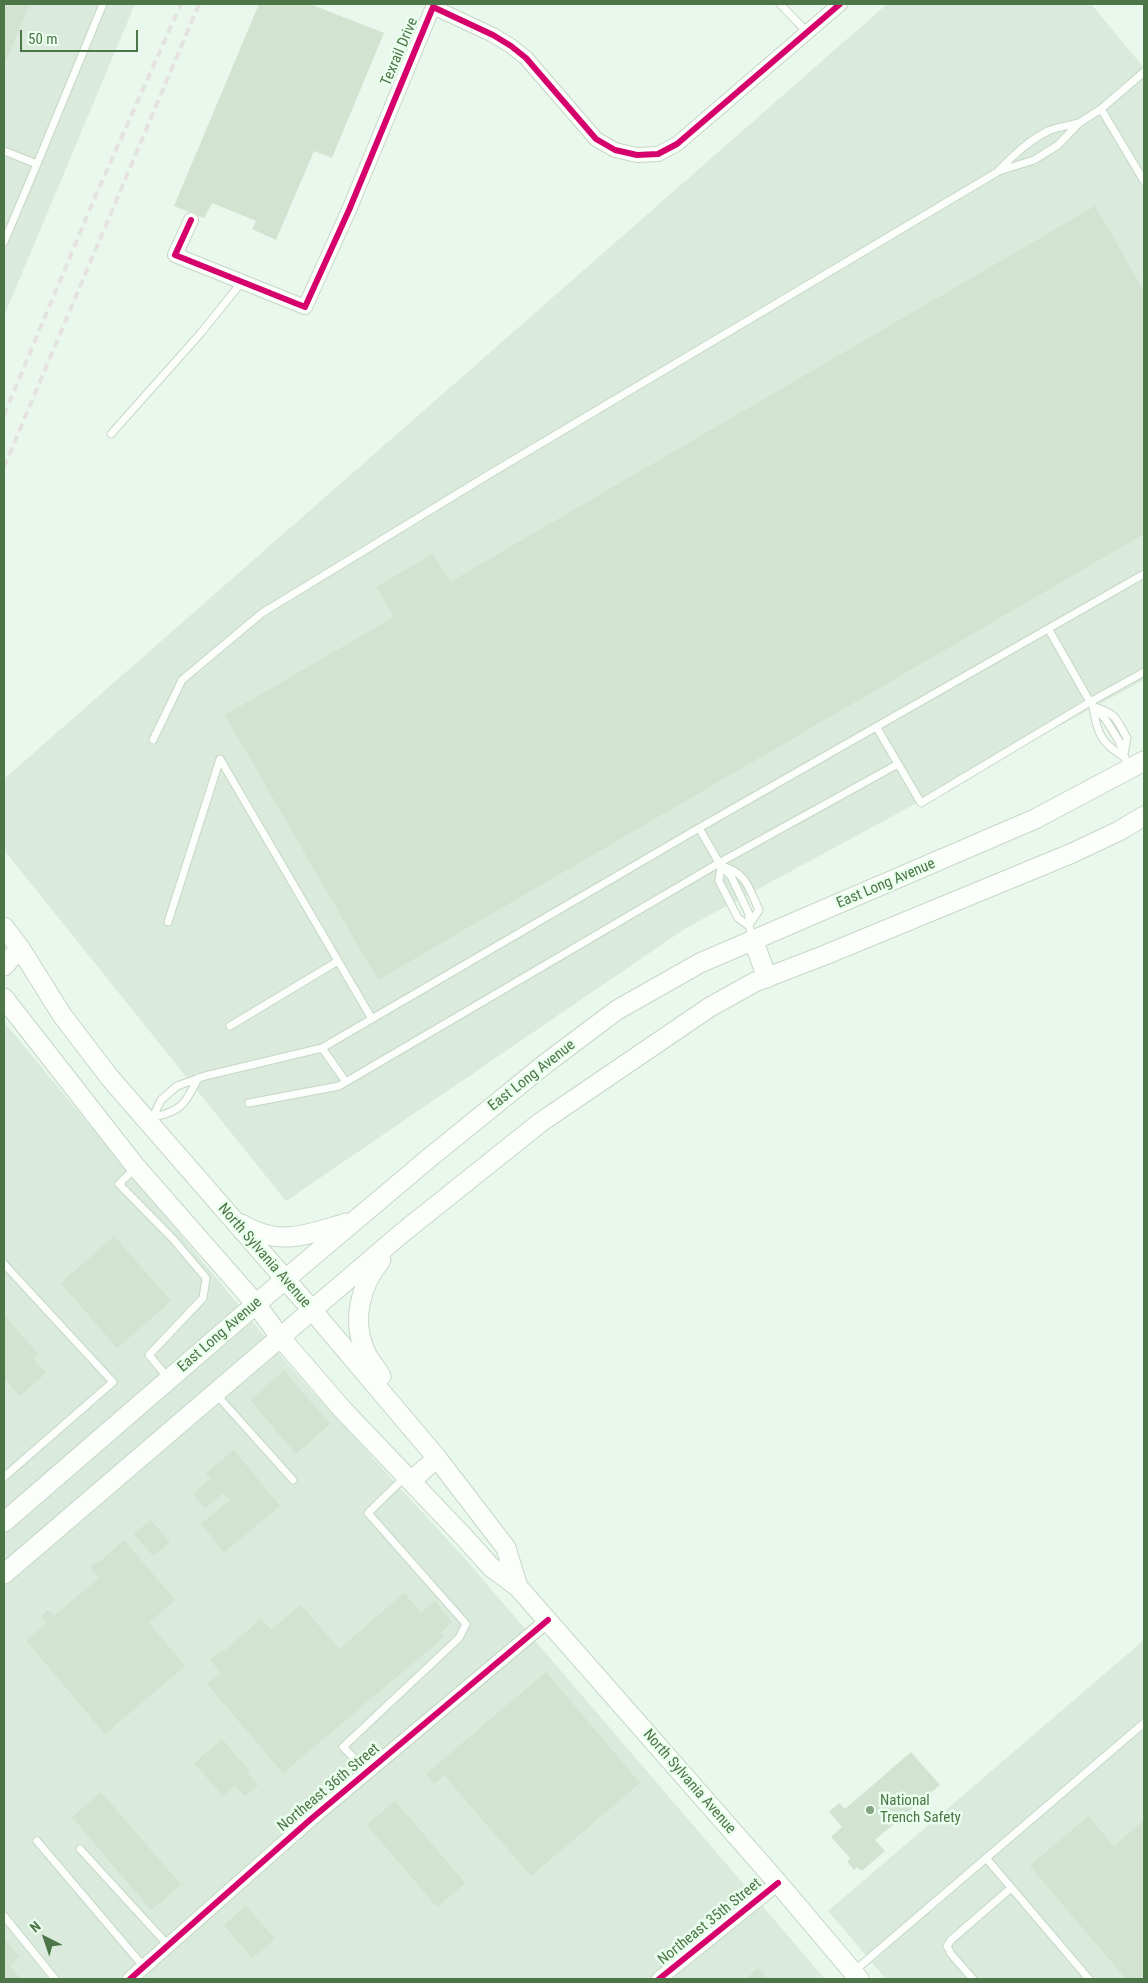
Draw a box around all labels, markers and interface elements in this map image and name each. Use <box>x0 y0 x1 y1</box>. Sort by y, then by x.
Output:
street label: Texrail Drive <box>378 15 422 89</box>
scale bar <box>22 20 140 52</box>
text: 50 m <box>28 30 58 48</box>
street label: East Long Avenue <box>834 855 938 913</box>
street label: East Long Avenue <box>485 1036 579 1116</box>
street label: North Sylvania Avenue <box>214 1200 314 1312</box>
street label: East Long Avenue <box>174 1294 266 1376</box>
street label: North Sylvania Avenue <box>639 1726 739 1838</box>
street label: Northeast 36th Street <box>274 1740 384 1836</box>
place label: National Trench Safety <box>880 1792 961 1827</box>
marker: National Trench Safety <box>864 1804 876 1816</box>
street label: Northeast 35th Street <box>655 1875 765 1969</box>
north arrow <box>20 1913 70 1963</box>
text: N <box>27 1918 44 1936</box>

